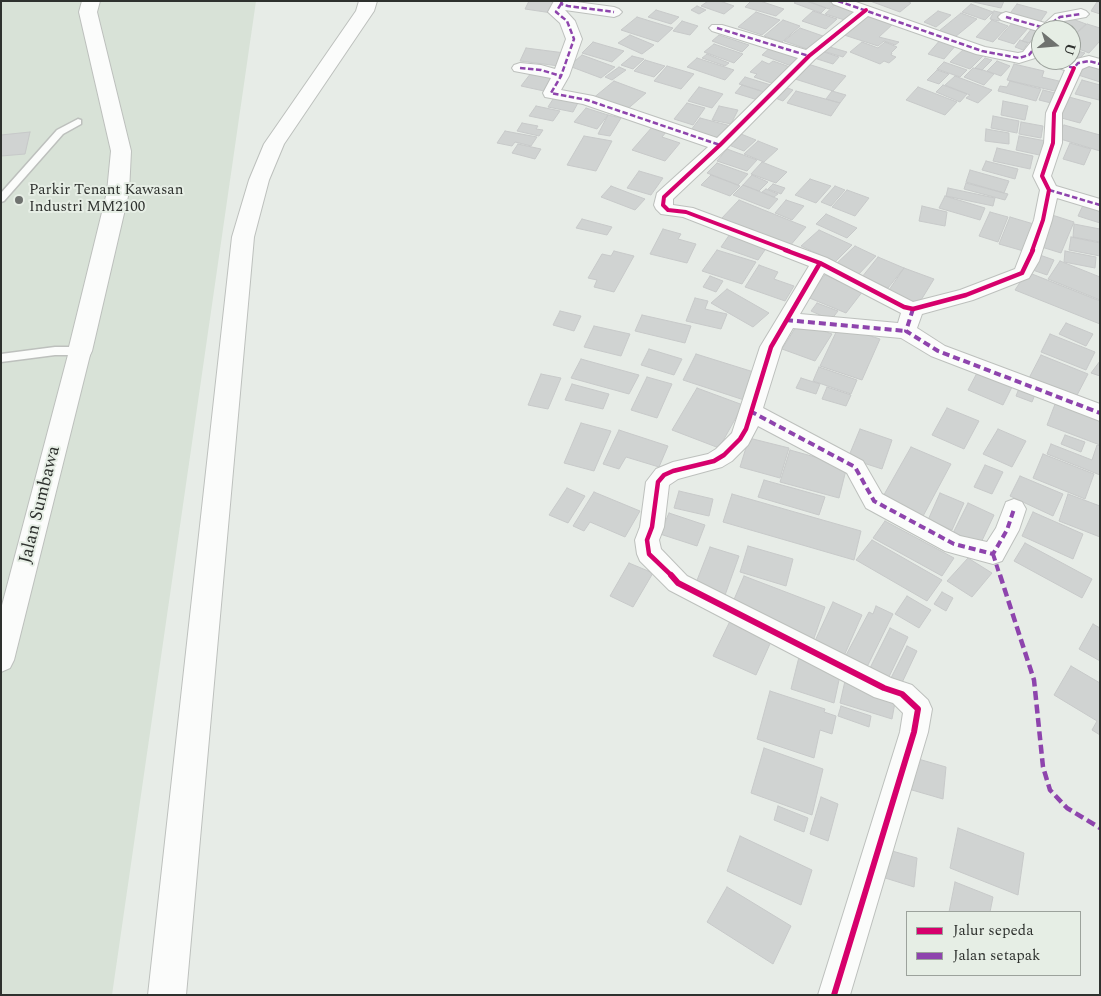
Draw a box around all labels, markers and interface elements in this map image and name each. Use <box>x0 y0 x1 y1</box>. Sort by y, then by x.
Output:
north arrow <box>1031 20 1081 70</box>
text: U <box>1058 41 1082 58</box>
place label: Parkir Tenant Kawasan Industri MM2100 <box>29 182 183 217</box>
marker: Parkir Tenant Kawasan Industri MM2100 <box>13 194 25 206</box>
street label: Jalan Sumbawa <box>16 444 66 566</box>
legend <box>906 911 1081 976</box>
text: Jalur sepeda <box>953 919 1034 942</box>
text: Jalan setapak <box>953 944 1040 967</box>

